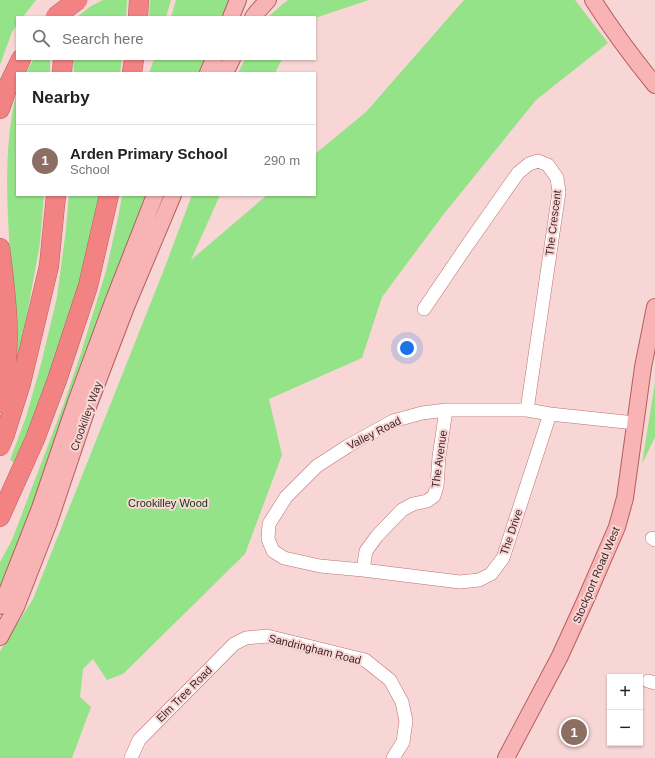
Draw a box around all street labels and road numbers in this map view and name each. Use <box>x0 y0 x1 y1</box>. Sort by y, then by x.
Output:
street label: The Crescent <box>543 189 563 257</box>
street label: Crookilley Way <box>68 379 104 452</box>
street label: Valley Road <box>345 414 403 452</box>
street label: The Avenue <box>429 429 449 489</box>
street label: The Drive <box>498 508 524 556</box>
street label: Stockport Road West <box>570 525 622 625</box>
street label: Sandringham Road <box>268 632 362 666</box>
street label: Elm Tree Road <box>154 664 214 724</box>

